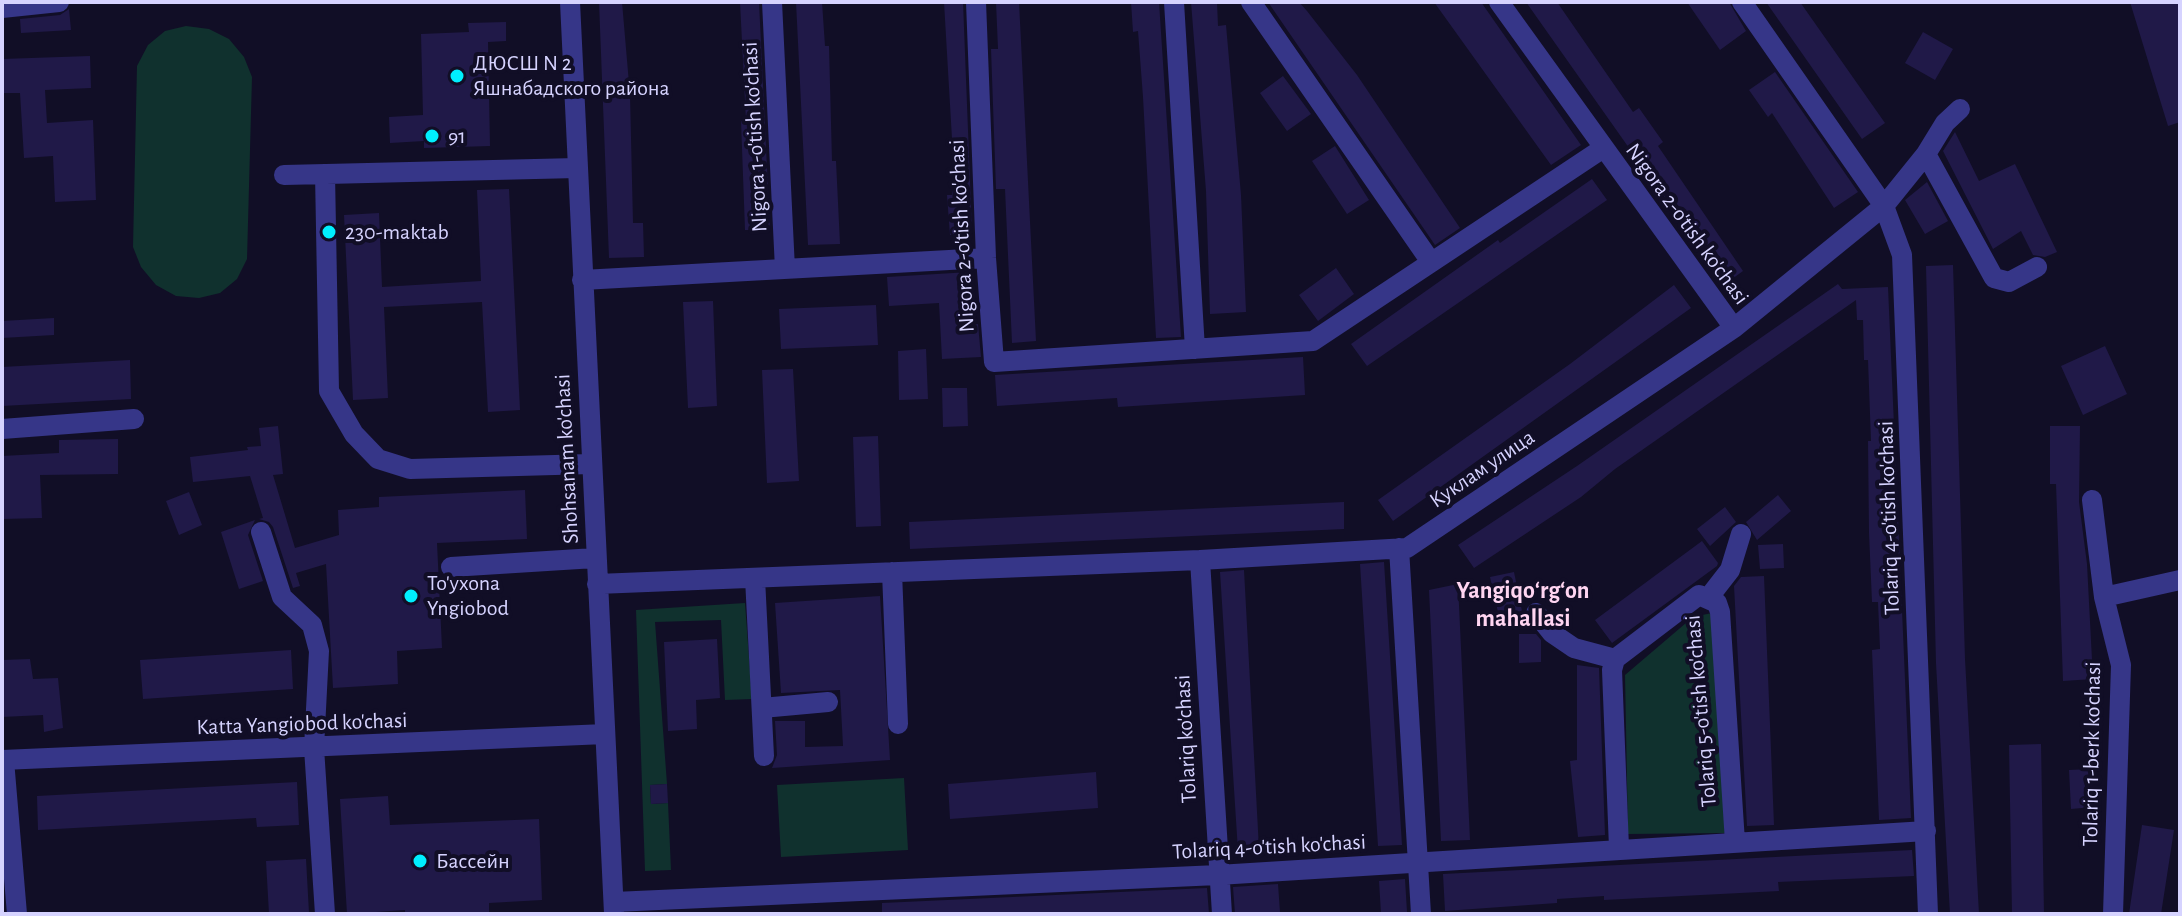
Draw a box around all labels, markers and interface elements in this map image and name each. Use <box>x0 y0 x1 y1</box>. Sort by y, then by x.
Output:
street label: Nigora 1-o'tish ko'chasi <box>737 41 773 233</box>
place label: ДЮСШ N 2 Яшнабадского района <box>473 50 670 102</box>
marker: ДЮСШ N 2 Яшнабадского района <box>448 67 466 85</box>
place label: 91 <box>448 123 466 149</box>
marker: 91 <box>423 127 441 145</box>
street label: Nigora 2-o'tish ko'chasi <box>1620 138 1754 310</box>
street label: Nigora 2-o'tish ko'chasi <box>944 139 980 333</box>
place label: 230-maktab <box>345 219 449 245</box>
marker: 230-maktab <box>320 223 338 241</box>
street label: Shohsanam ko'chasi <box>549 373 585 545</box>
street label: Tolariq 4-o'tish ko'chasi <box>1872 421 1906 615</box>
street label: Куклам улица <box>1424 424 1540 514</box>
place label: To'yxona Yngiobod <box>427 570 509 622</box>
district label: Yangiqoʻrgʻon mahallasi <box>1456 577 1590 633</box>
marker: To'yxona Yngiobod <box>402 587 420 605</box>
street label: Tolariq 5-o'tish ko'chasi <box>1679 614 1723 808</box>
street label: Tolariq 1-berk ko'chasi <box>2077 661 2107 847</box>
street label: Tolariq ko'chasi <box>1169 674 1203 804</box>
street label: Katta Yangiobod ko'chasi <box>196 707 408 741</box>
street label: Tolariq 4-o'tish ko'chasi <box>1171 829 1367 865</box>
place label: Бассейн <box>436 848 510 874</box>
marker: Бассейн <box>411 852 429 870</box>

